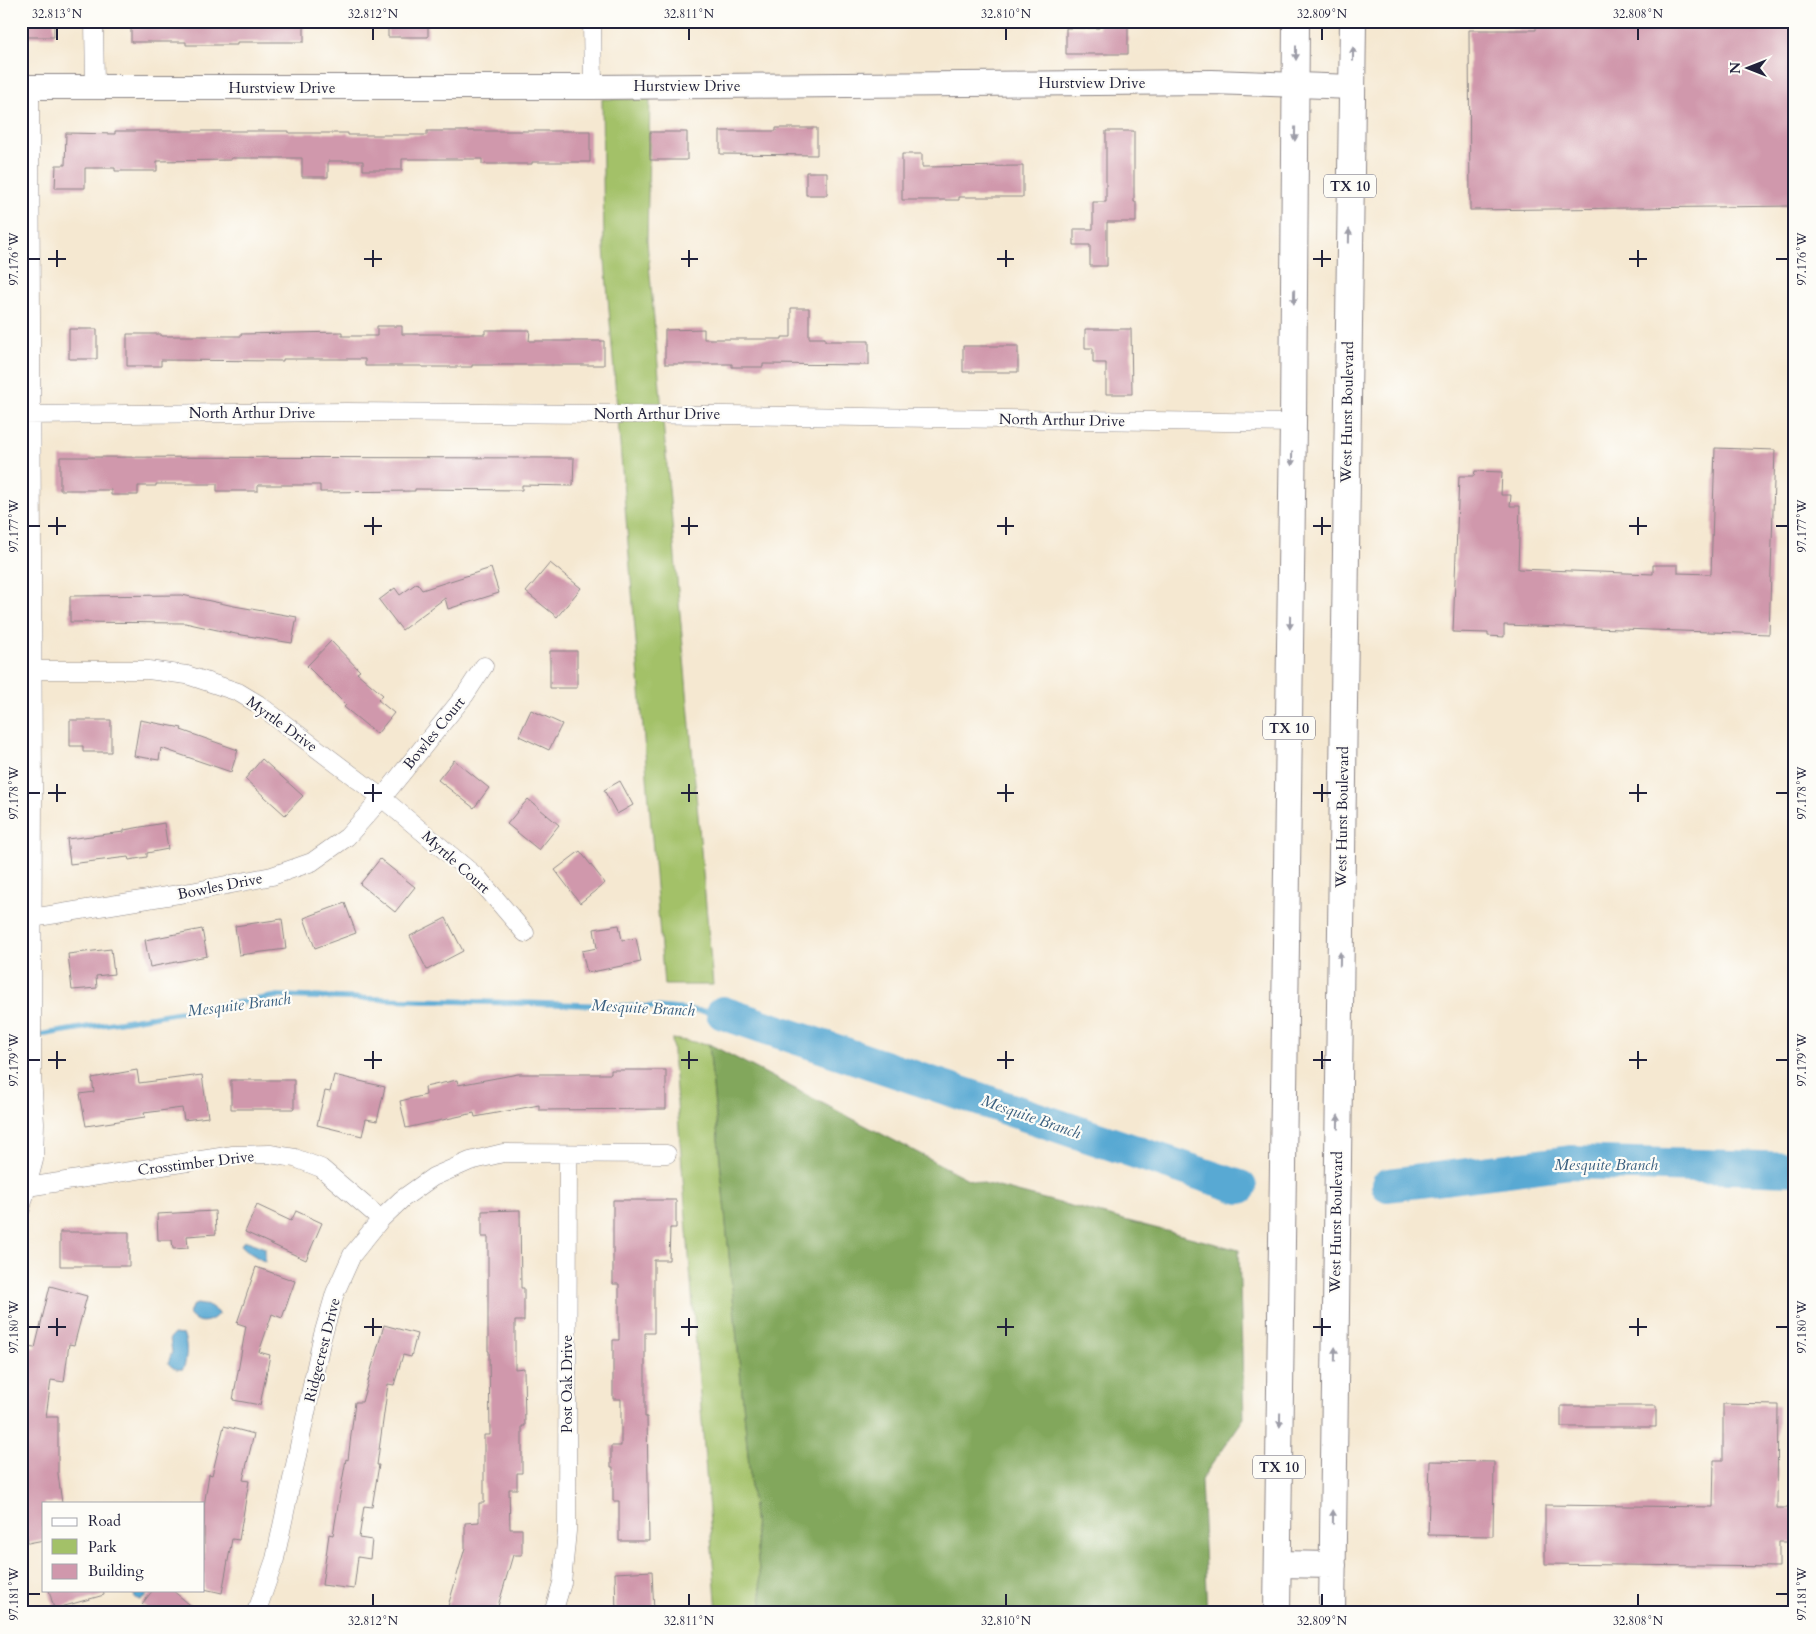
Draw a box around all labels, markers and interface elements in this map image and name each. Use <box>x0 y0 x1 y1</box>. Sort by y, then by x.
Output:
text: 32.813°N <box>32 6 83 22</box>
text: 32.812°N <box>348 6 399 22</box>
text: 32.811°N <box>664 6 715 22</box>
text: 32.810°N <box>981 6 1032 22</box>
text: 32.809°N <box>1297 6 1348 22</box>
text: 32.808°N <box>1613 6 1664 22</box>
north arrow <box>1724 42 1774 92</box>
one-way arrow <box>1292 46 1300 62</box>
one-way arrow <box>1349 46 1357 62</box>
text: N <box>1726 62 1745 74</box>
street label: Hurstview Drive <box>1039 73 1146 93</box>
street label: Hurstview Drive <box>634 76 741 96</box>
street label: Hurstview Drive <box>229 78 336 98</box>
one-way arrow <box>1291 126 1299 142</box>
road number: TX 10 <box>1324 175 1376 198</box>
one-way arrow <box>1345 228 1353 244</box>
text: 97.176°W <box>6 232 22 286</box>
text: 97.176°W <box>1794 232 1810 286</box>
one-way arrow <box>1290 289 1298 305</box>
street label: West Hurst Boulevard <box>1336 341 1358 484</box>
street label: North Arthur Drive <box>189 403 315 423</box>
street label: North Arthur Drive <box>594 404 720 424</box>
street label: North Arthur Drive <box>999 409 1126 431</box>
one-way arrow <box>1288 451 1296 467</box>
text: 97.177°W <box>6 499 22 553</box>
text: 97.177°W <box>1794 499 1810 553</box>
one-way arrow <box>1286 614 1294 630</box>
street label: Myrtle Drive <box>242 691 322 757</box>
street label: Bowles Court <box>399 692 470 773</box>
road number: TX 10 <box>1263 716 1315 740</box>
street label: West Hurst Boulevard <box>1331 746 1353 889</box>
text: 97.178°W <box>6 766 22 820</box>
text: 97.178°W <box>1794 766 1810 820</box>
street label: Myrtle Court <box>418 826 494 898</box>
street label: Bowles Drive <box>176 868 264 904</box>
one-way arrow <box>1336 951 1344 967</box>
water label: Mesquite Branch <box>186 988 292 1022</box>
water label: Mesquite Branch <box>591 994 696 1022</box>
text: 97.179°W <box>6 1033 22 1087</box>
text: 97.179°W <box>1794 1033 1810 1087</box>
water label: Mesquite Branch <box>978 1090 1084 1144</box>
one-way arrow <box>1334 1114 1342 1130</box>
street label: Crosstimber Drive <box>137 1146 256 1180</box>
street label: West Hurst Boulevard <box>1325 1151 1347 1294</box>
water label: Mesquite Branch <box>1554 1154 1658 1176</box>
street label: Ridgecrest Drive <box>299 1295 345 1404</box>
text: 97.180°W <box>6 1300 22 1354</box>
text: 97.180°W <box>1794 1300 1810 1354</box>
street label: Post Oak Drive <box>557 1335 577 1433</box>
one-way arrow <box>1331 1346 1339 1362</box>
one-way arrow <box>1276 1412 1284 1428</box>
road number: TX 10 <box>1253 1455 1305 1478</box>
legend <box>42 1502 205 1592</box>
one-way arrow <box>1329 1508 1337 1524</box>
text: Road <box>88 1511 121 1531</box>
text: Park <box>88 1537 117 1557</box>
text: Building <box>88 1561 144 1581</box>
text: 97.181°W <box>6 1567 22 1621</box>
text: 97.181°W <box>1794 1567 1810 1621</box>
text: 32.812°N <box>348 1613 399 1629</box>
text: 32.811°N <box>664 1613 715 1629</box>
text: 32.810°N <box>981 1613 1032 1629</box>
text: 32.809°N <box>1297 1613 1348 1629</box>
text: 32.808°N <box>1613 1613 1664 1629</box>

